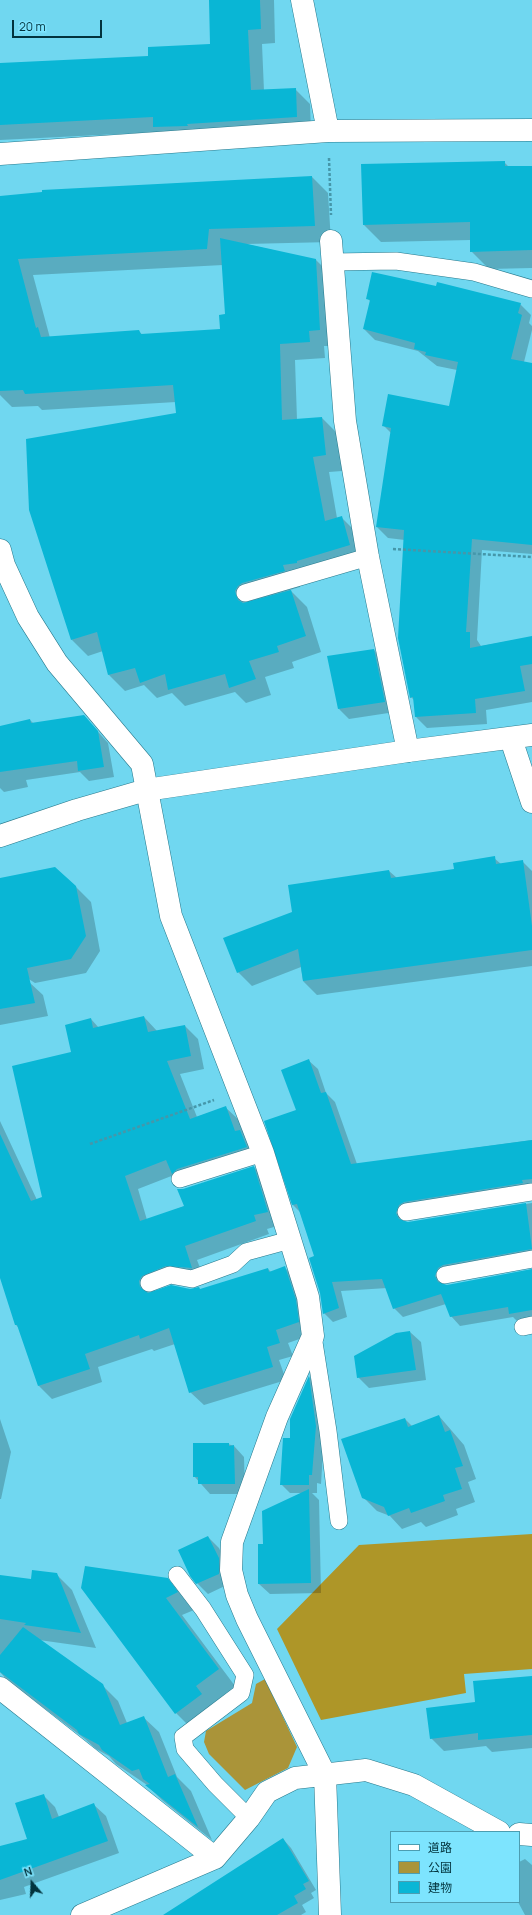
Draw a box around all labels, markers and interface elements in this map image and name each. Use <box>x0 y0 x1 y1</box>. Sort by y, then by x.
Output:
scale bar <box>14 12 104 38</box>
text: 20 m <box>19 18 46 35</box>
legend <box>390 1831 520 1903</box>
text: 道路 <box>428 1839 452 1856</box>
text: 公園 <box>428 1859 452 1876</box>
north arrow <box>12 1863 52 1903</box>
text: N <box>22 1863 34 1880</box>
text: 建物 <box>428 1879 452 1896</box>

